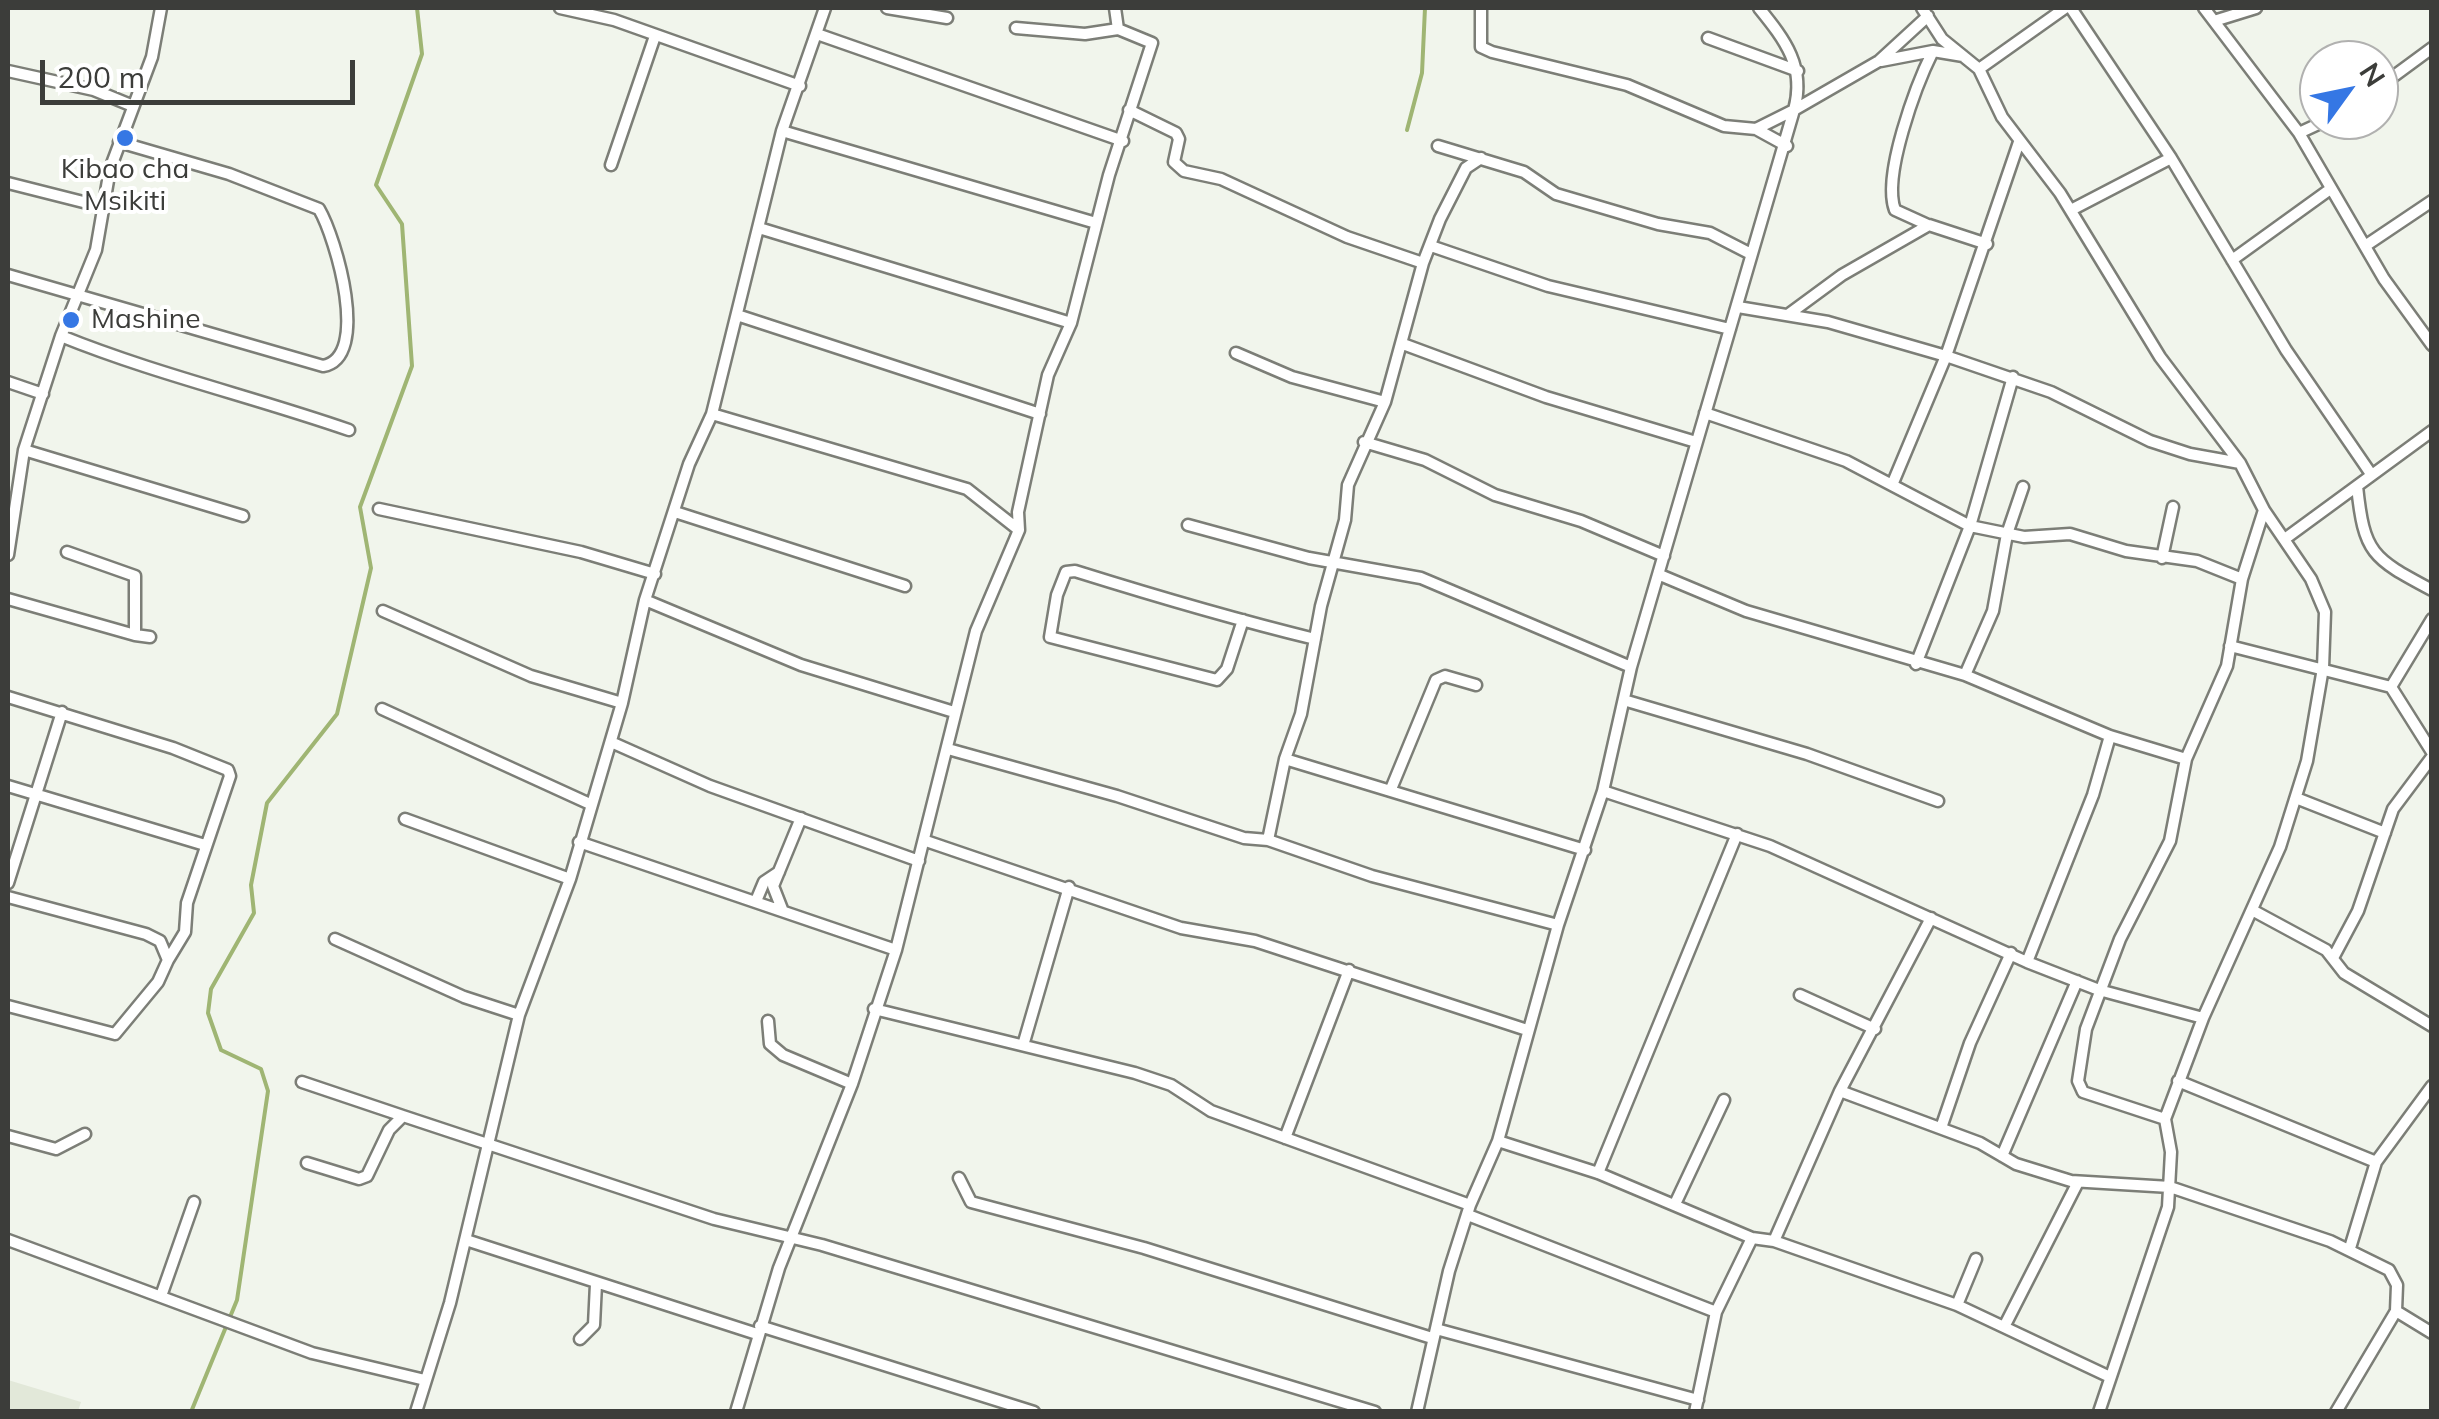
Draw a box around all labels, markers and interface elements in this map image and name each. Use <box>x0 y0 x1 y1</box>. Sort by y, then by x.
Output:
scale bar <box>45 40 360 102</box>
north arrow <box>2299 40 2399 140</box>
text: N <box>2352 56 2393 93</box>
text: 200 m <box>57 58 145 96</box>
marker: Kibao cha Msikiti <box>114 127 136 149</box>
place label: Kibao cha Msikiti <box>61 153 189 219</box>
place label: Mashine <box>91 303 200 337</box>
marker: Mashine <box>60 309 82 331</box>

